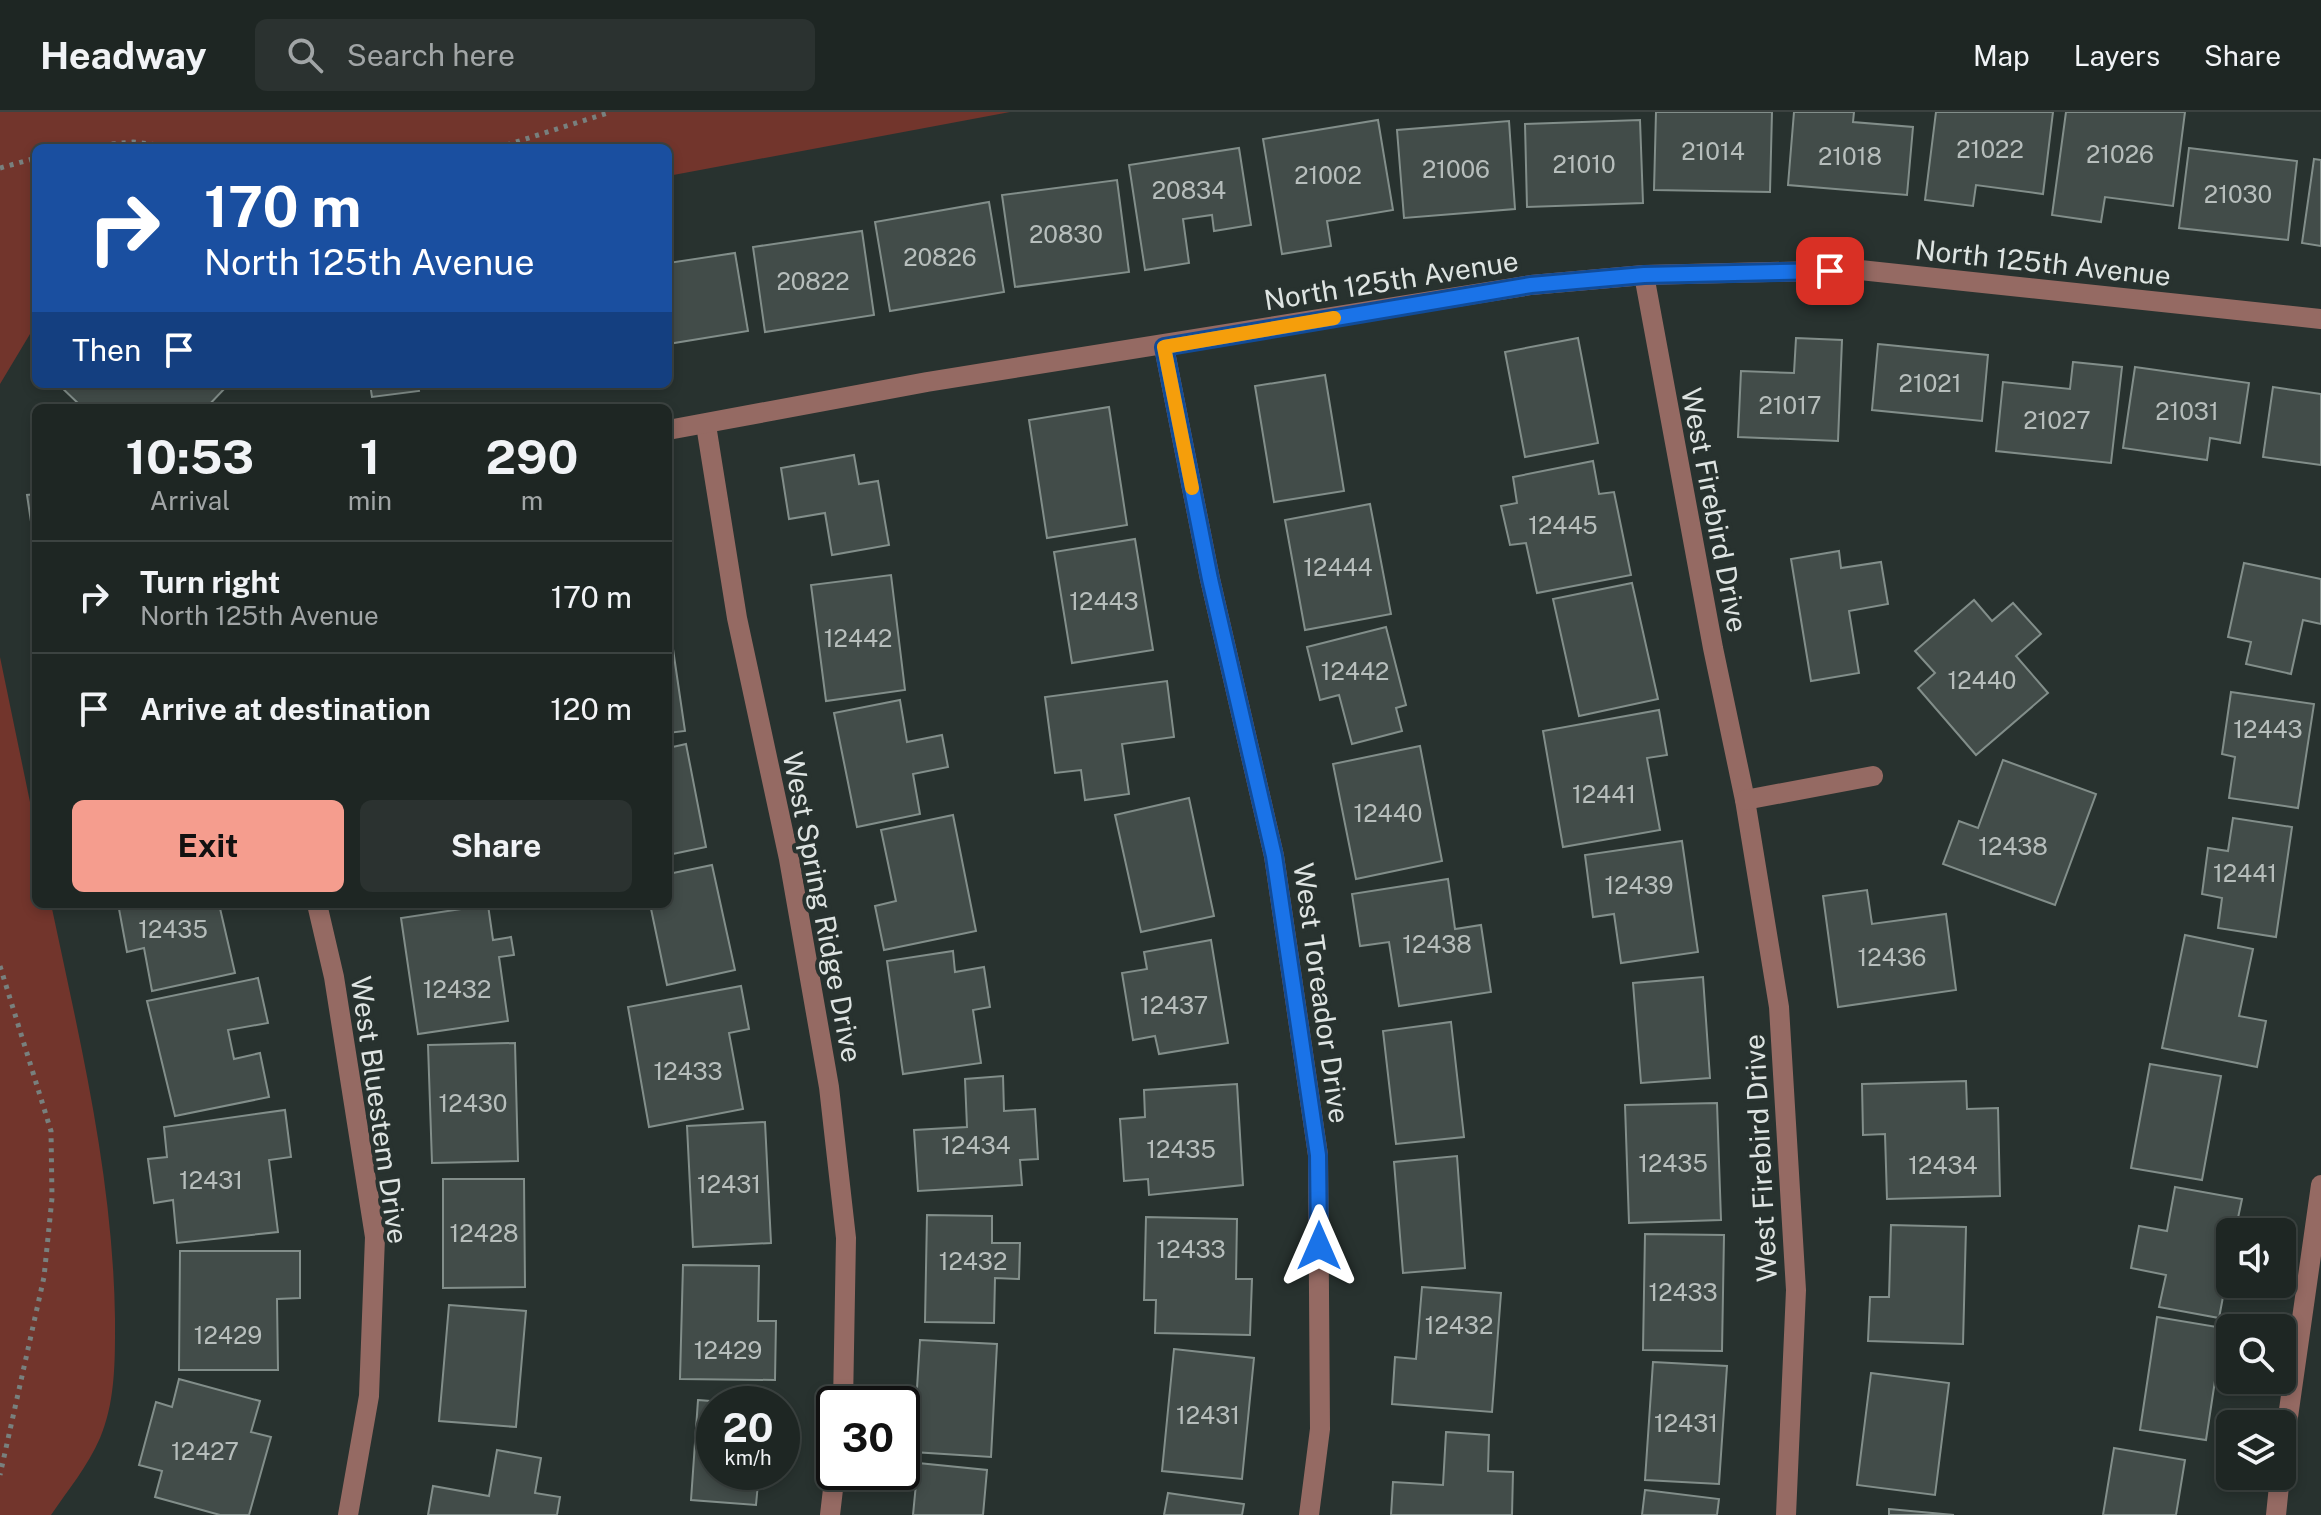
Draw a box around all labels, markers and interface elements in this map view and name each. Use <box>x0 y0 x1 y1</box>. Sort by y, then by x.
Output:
search box <box>255 19 815 91</box>
text: Headway <box>40 33 207 78</box>
icon: search <box>283 33 327 77</box>
text: Search here <box>347 37 515 73</box>
text: Map <box>1973 39 2030 72</box>
text: Layers <box>2074 39 2160 72</box>
text: Share <box>2204 39 2281 72</box>
house number: 21022 <box>1956 135 2024 163</box>
house number: 21014 <box>1681 137 1745 165</box>
house number: 21026 <box>2086 140 2154 168</box>
house number: 21018 <box>1818 142 1882 170</box>
house number: 21010 <box>1552 150 1616 178</box>
house number: 21006 <box>1422 155 1490 183</box>
house number: 21002 <box>1294 161 1362 189</box>
text: 170 m <box>204 174 361 240</box>
icon: right <box>72 176 176 280</box>
house number: 20834 <box>1152 176 1226 204</box>
house number: 21030 <box>2204 180 2272 208</box>
house number: 20830 <box>1029 220 1103 248</box>
street label: North 125th Avenue <box>1913 232 2173 292</box>
pin <box>1796 237 1864 305</box>
text: North 125th Avenue <box>204 241 535 283</box>
house number: 20826 <box>903 243 977 271</box>
street label: North 125th Avenue <box>1261 244 1521 316</box>
icon: arrive <box>1808 249 1852 293</box>
house number: 20822 <box>777 267 849 295</box>
icon: arrive <box>157 328 201 372</box>
text: Then <box>72 332 141 368</box>
house number: 21021 <box>1899 369 1961 397</box>
street label: West Firebird Drive <box>1675 385 1755 635</box>
house number: 21017 <box>1759 391 1821 419</box>
house number: 21031 <box>2155 397 2219 425</box>
house number: 21027 <box>2023 406 2091 434</box>
text: 10:53 <box>126 428 254 485</box>
text: 1 <box>360 428 380 485</box>
text: 290 <box>486 428 578 485</box>
text: Arrival <box>150 485 230 516</box>
text: min <box>348 485 392 516</box>
text: m <box>521 485 543 516</box>
house number: 12445 <box>1528 511 1598 539</box>
house number: 12444 <box>1303 553 1373 581</box>
text: Turn right <box>140 564 280 600</box>
icon: right <box>72 575 116 619</box>
text: 170 m <box>551 579 632 615</box>
house number: 12443 <box>1069 587 1139 615</box>
text: North 125th Avenue <box>140 600 379 631</box>
house number: 12442 <box>824 624 892 652</box>
house number: 12442 <box>1321 657 1389 685</box>
house number: 12440 <box>1948 666 2016 694</box>
icon: arrive <box>72 687 116 731</box>
text: Arrive at destination <box>140 691 431 727</box>
text: 120 m <box>550 691 632 727</box>
house number: 12443 <box>2233 715 2303 743</box>
street label: West Spring Ridge Drive <box>777 749 869 1065</box>
house number: 12441 <box>1572 780 1636 808</box>
house number: 12440 <box>1354 799 1422 827</box>
button: Exit <box>72 800 344 892</box>
button: Share <box>360 800 632 892</box>
house number: 12438 <box>1978 832 2048 860</box>
house number: 12441 <box>2213 859 2277 887</box>
street label: West Toreador Drive <box>1287 861 1357 1125</box>
house number: 12439 <box>1604 871 1674 899</box>
house number: 12435 <box>138 915 208 943</box>
house number: 12438 <box>1402 930 1472 958</box>
house number: 12436 <box>1857 943 1927 971</box>
street label: West Bluestem Drive <box>345 974 415 1246</box>
house number: 12432 <box>423 975 491 1003</box>
house number: 12437 <box>1140 991 1208 1019</box>
street label: West Firebird Drive <box>1737 1033 1783 1283</box>
house number: 12433 <box>653 1057 723 1085</box>
house number: 12430 <box>439 1089 507 1117</box>
house number: 12434 <box>941 1131 1011 1159</box>
house number: 12435 <box>1146 1135 1216 1163</box>
house number: 12435 <box>1638 1149 1708 1177</box>
house number: 12434 <box>1908 1151 1978 1179</box>
house number: 12431 <box>179 1166 243 1194</box>
house number: 12431 <box>697 1170 761 1198</box>
position arrow <box>1277 1204 1361 1288</box>
map controls <box>2216 1218 2296 1490</box>
button: sound <box>2216 1218 2296 1298</box>
house number: 12428 <box>449 1219 519 1247</box>
house number: 12433 <box>1156 1235 1226 1263</box>
house number: 12432 <box>939 1247 1007 1275</box>
house number: 12433 <box>1648 1278 1718 1306</box>
house number: 12432 <box>1425 1311 1493 1339</box>
button: search <box>2216 1314 2296 1394</box>
house number: 12429 <box>194 1321 262 1349</box>
house number: 12429 <box>694 1336 762 1364</box>
speed limit sign: 30 <box>816 1386 920 1490</box>
house number: 12431 <box>1176 1401 1240 1429</box>
text: 20 <box>722 1404 774 1451</box>
house number: 12431 <box>1654 1409 1718 1437</box>
button: layers <box>2216 1410 2296 1490</box>
house number: 12427 <box>171 1437 239 1465</box>
text: km/h <box>724 1446 772 1470</box>

